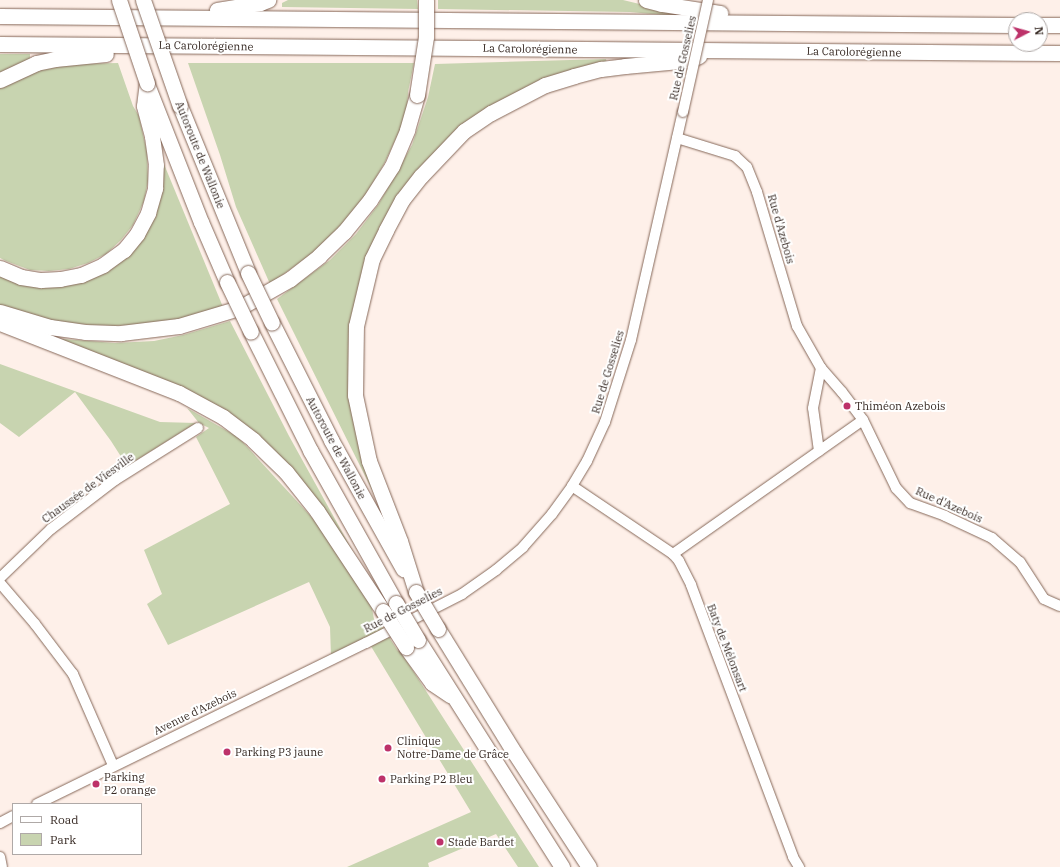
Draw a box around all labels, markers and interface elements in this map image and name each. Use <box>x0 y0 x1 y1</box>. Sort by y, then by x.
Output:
north arrow <box>1008 12 1048 52</box>
street label: Rue de Gosselies <box>667 14 699 102</box>
text: N <box>1032 26 1046 36</box>
street label: La Carolorégienne <box>159 39 253 53</box>
street label: La Carolorégienne <box>483 42 577 56</box>
street label: La Carolorégienne <box>807 45 901 59</box>
street label: Autoroute de Wallonie <box>172 99 228 211</box>
street label: Rue d'Azebois <box>765 193 797 265</box>
street label: Rue de Gosselies <box>589 329 627 415</box>
street label: Autoroute de Wallonie <box>303 394 369 502</box>
place label: Thiméon Azebois <box>855 399 945 413</box>
marker: Thiméon Azebois <box>842 401 852 411</box>
street label: Chaussée de Viesville <box>39 450 137 526</box>
street label: Rue d'Azebois <box>914 484 984 526</box>
street label: Rue de Gosselies <box>361 584 445 636</box>
street label: Baty de Mélonsart <box>704 602 750 694</box>
street label: Avenue d'Azebois <box>151 686 239 738</box>
place label: Clinique Notre-Dame de Grâce <box>397 735 509 761</box>
marker: Clinique Notre-Dame de Grâce <box>382 742 394 754</box>
place label: Parking P3 jaune <box>235 745 323 759</box>
marker: Parking P3 jaune <box>222 747 232 757</box>
place label: Parking P2 orange <box>104 771 156 797</box>
place label: Parking P2 Bleu <box>390 772 472 786</box>
marker: Parking P2 Bleu <box>377 774 387 784</box>
marker: Parking P2 orange <box>91 779 101 789</box>
legend <box>12 803 142 855</box>
text: Road <box>50 812 79 827</box>
text: Park <box>50 832 76 847</box>
place label: Stade Bardet <box>448 835 514 849</box>
marker: Stade Bardet <box>435 837 445 847</box>

